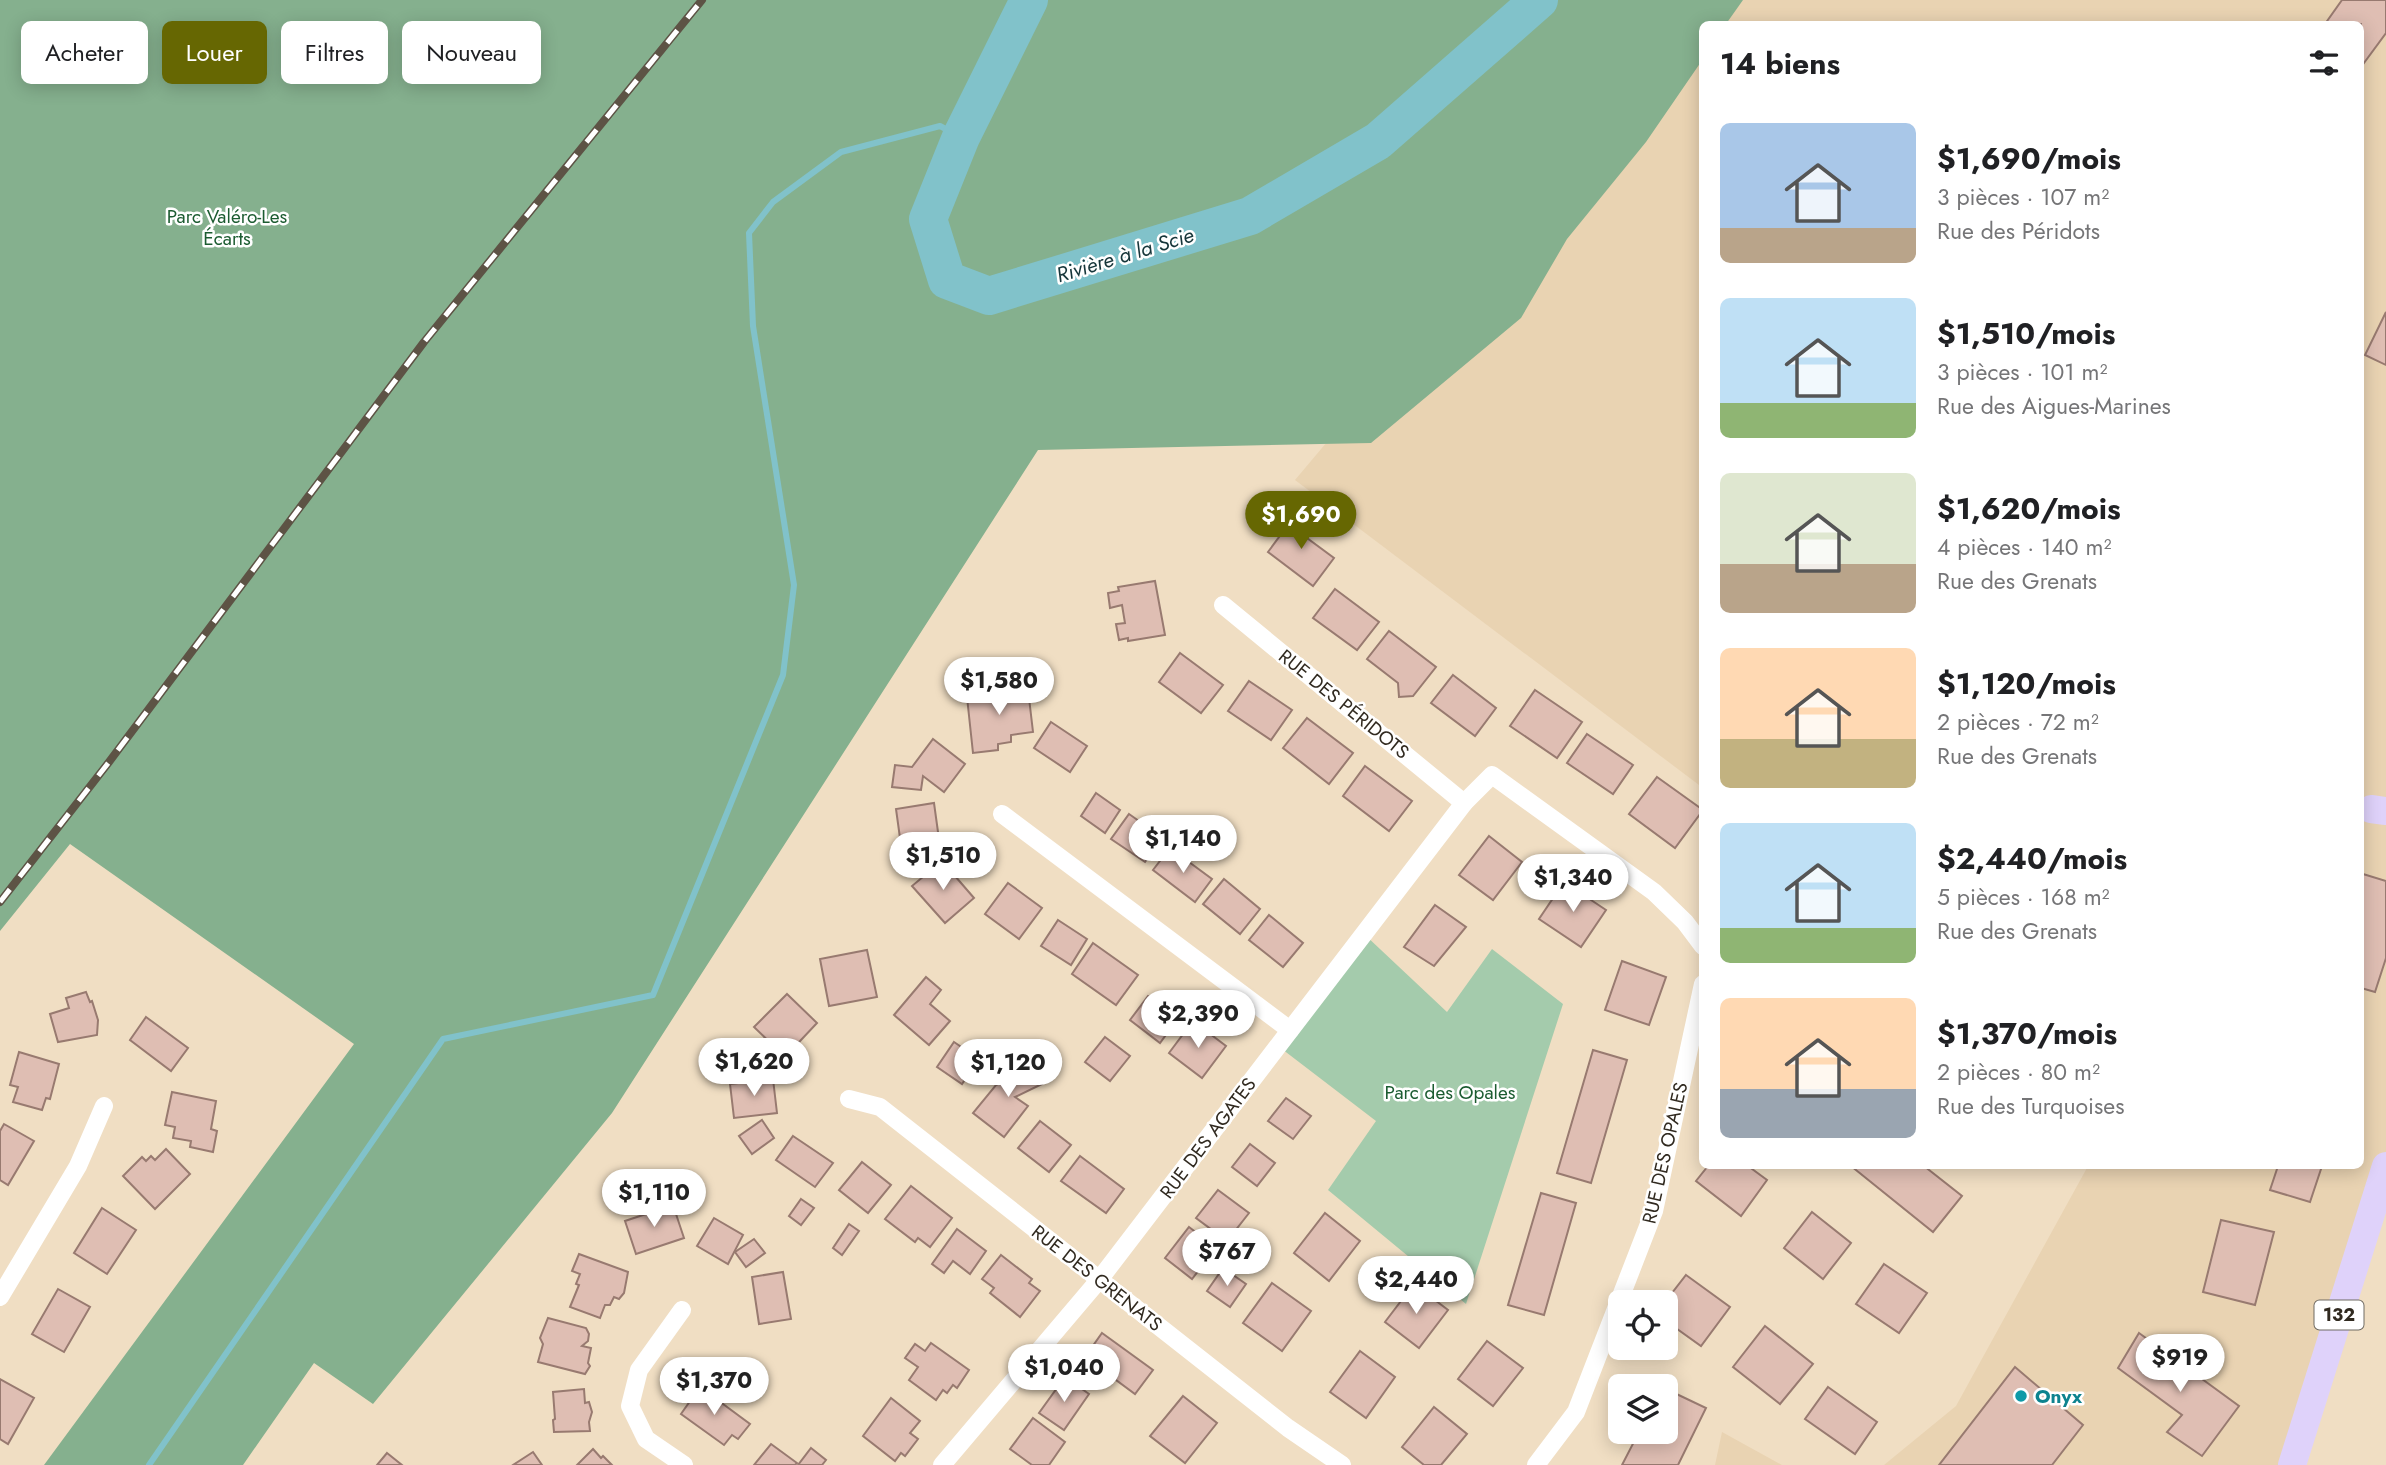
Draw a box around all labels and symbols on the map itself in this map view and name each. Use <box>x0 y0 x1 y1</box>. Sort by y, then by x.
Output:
park label: Parc Valéro-Les Écarts <box>167 203 288 252</box>
water label: Rivière à la Scie <box>1053 220 1198 290</box>
pin: $1,690 <box>1244 491 1358 551</box>
street label: RUE DES PÉRIDOTS <box>1273 643 1415 765</box>
pin: $1,580 <box>942 658 1056 717</box>
pin: $1,140 <box>1126 816 1240 875</box>
pin: $1,510 <box>886 832 1000 892</box>
pin: $1,340 <box>1516 855 1630 914</box>
pin: $2,390 <box>1141 990 1255 1050</box>
pin: $1,620 <box>697 1038 811 1098</box>
pin: $1,120 <box>951 1040 1065 1099</box>
street label: RUE DES AGATES <box>1154 1072 1262 1204</box>
park label: Parc des Opales <box>1385 1079 1516 1106</box>
street label: RUE DES OPALES <box>1636 1080 1694 1226</box>
pin: $1,110 <box>597 1170 711 1229</box>
street label: RUE DES GRENATS <box>1026 1218 1168 1338</box>
pin: $767 <box>1186 1228 1268 1288</box>
pin: $2,440 <box>1359 1256 1473 1316</box>
road number: 132 <box>2314 1300 2364 1330</box>
pin: $919 <box>2139 1334 2221 1394</box>
pin: $1,040 <box>1007 1344 1121 1404</box>
pin: $1,370 <box>657 1358 771 1417</box>
place label: Onyx <box>2035 1383 2083 1410</box>
marker: Onyx <box>2013 1388 2029 1404</box>

